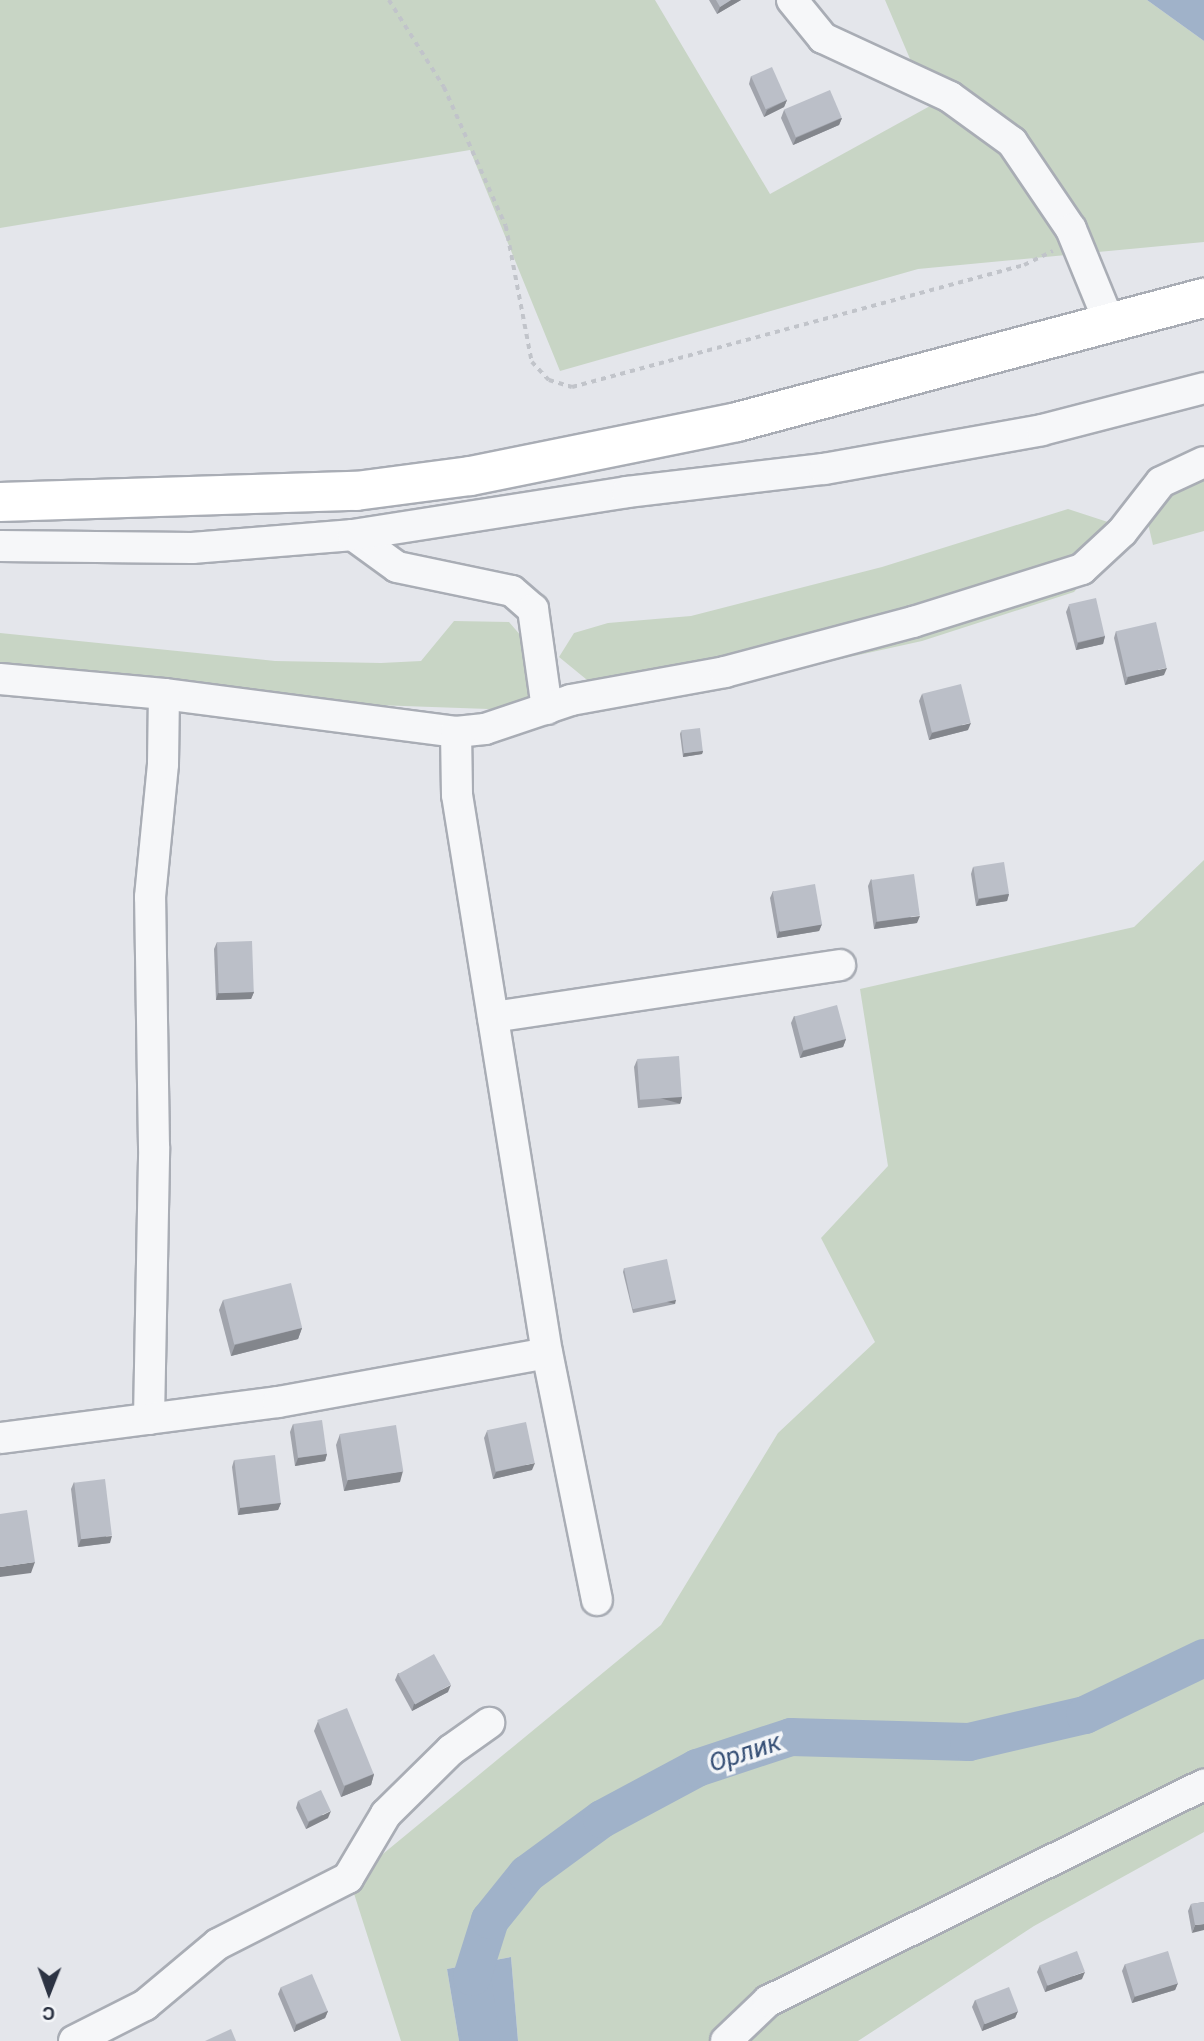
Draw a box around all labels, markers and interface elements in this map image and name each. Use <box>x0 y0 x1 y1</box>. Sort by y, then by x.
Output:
water label: Орлик <box>705 1727 785 1779</box>
north arrow <box>14 1957 84 2027</box>
text: С <box>42 2002 55 2025</box>

